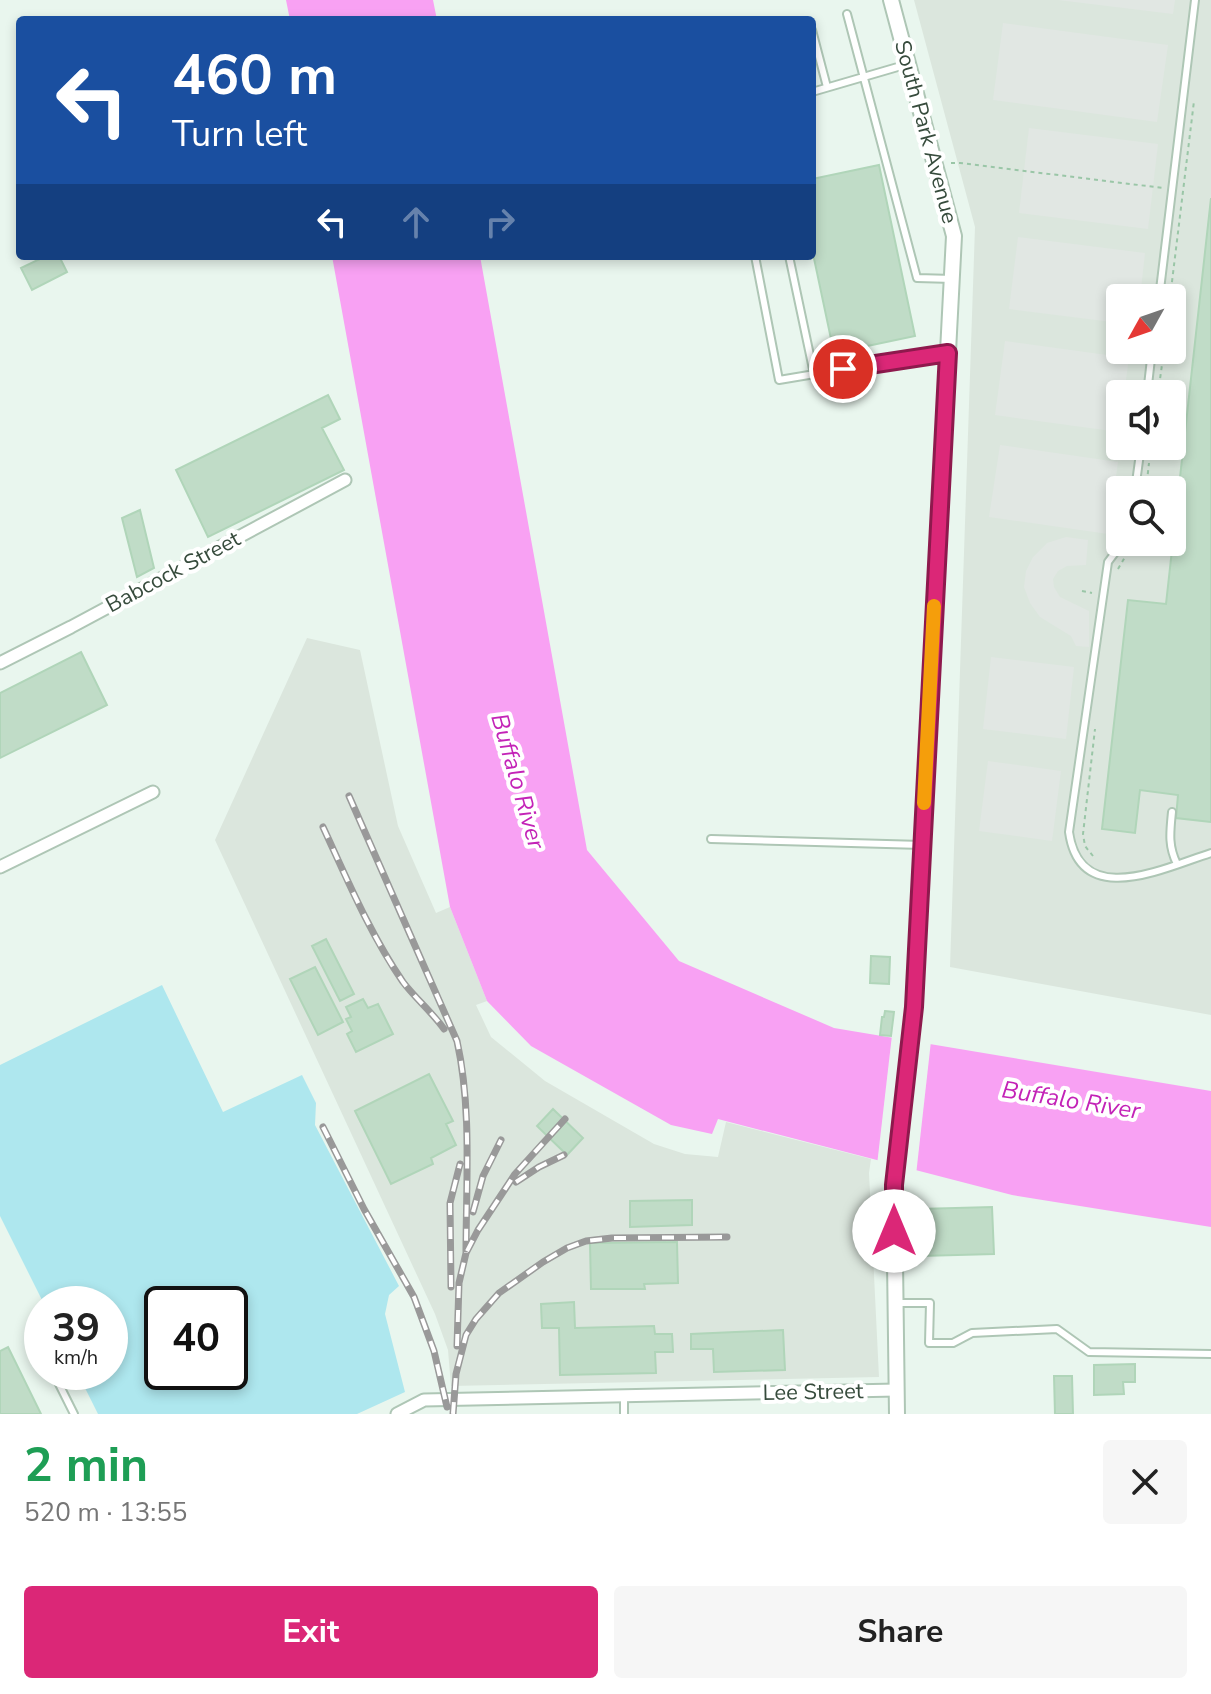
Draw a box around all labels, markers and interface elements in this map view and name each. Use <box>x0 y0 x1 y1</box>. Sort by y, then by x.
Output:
text: 460 m <box>172 37 337 114</box>
street label: South Park Avenue <box>887 37 965 227</box>
icon: left <box>40 48 144 152</box>
text: Turn left <box>172 110 307 159</box>
icon: left <box>310 200 354 244</box>
icon: ahead <box>394 200 438 244</box>
icon: right <box>478 200 522 244</box>
north arrow <box>1106 284 1186 364</box>
map controls <box>1106 284 1186 556</box>
pin <box>809 335 877 403</box>
icon: arrive <box>821 347 865 391</box>
button: sound <box>1106 380 1186 460</box>
button: search <box>1106 476 1186 556</box>
street label: Babcock Street <box>100 524 246 620</box>
water label: Buffalo River <box>483 710 553 854</box>
water label: Buffalo River <box>1000 1073 1144 1127</box>
position arrow <box>852 1189 936 1273</box>
speed limit sign: 40 <box>144 1286 248 1390</box>
text: 39 <box>52 1301 100 1355</box>
text: km/h <box>54 1344 98 1371</box>
street label: Lee Street <box>762 1376 864 1408</box>
text: 2 min <box>24 1432 148 1498</box>
button: close <box>1103 1440 1187 1524</box>
text: 520 m · 13:55 <box>24 1495 187 1530</box>
button: Exit <box>24 1586 598 1678</box>
button: Share <box>614 1586 1187 1678</box>

